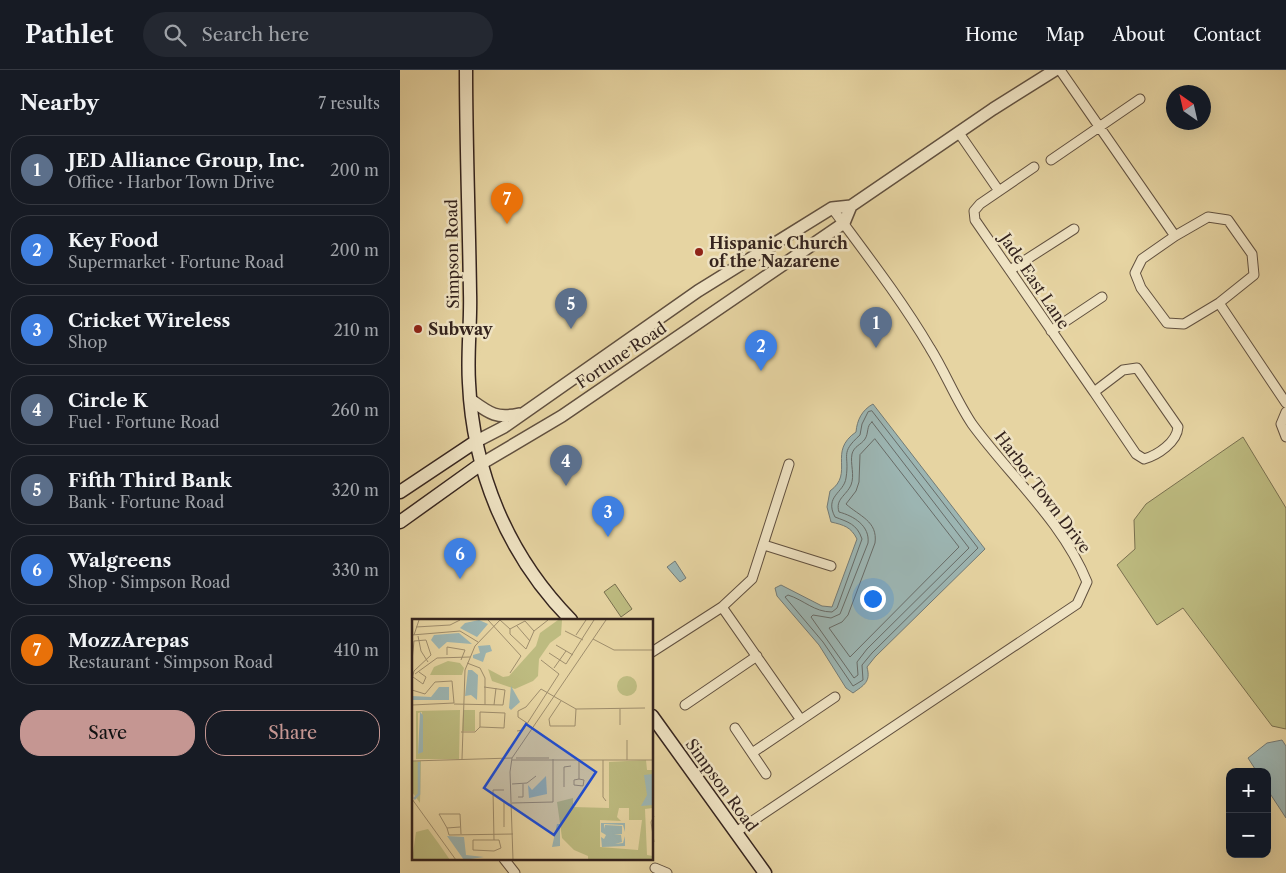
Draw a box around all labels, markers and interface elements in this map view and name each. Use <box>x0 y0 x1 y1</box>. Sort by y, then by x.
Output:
search box <box>143 12 493 57</box>
text: Pathlet <box>25 20 113 49</box>
icon: search <box>161 21 189 49</box>
text: Search here <box>201 23 309 46</box>
text: Home <box>965 24 1018 46</box>
text: Map <box>1046 24 1084 46</box>
text: About <box>1112 24 1165 46</box>
text: Contact <box>1193 24 1261 46</box>
north arrow <box>1166 85 1211 130</box>
text: Nearby <box>20 90 99 115</box>
text: 7 results <box>318 93 380 113</box>
text: JED Alliance Group, Inc. <box>68 149 305 172</box>
text: 1 <box>33 160 41 180</box>
text: 200 m <box>330 160 379 180</box>
text: Office · Harbor Town Drive <box>68 172 274 192</box>
pin: 7 <box>491 183 523 224</box>
street label: Simpson Road <box>441 199 463 309</box>
street label: Jade East Lane <box>994 227 1074 333</box>
text: Key Food <box>68 229 159 252</box>
place label: Hispanic Church of the Nazarene <box>709 233 848 271</box>
text: 2 <box>32 240 42 260</box>
text: 200 m <box>330 240 379 260</box>
marker: Hispanic Church of the Nazarene <box>693 246 705 258</box>
text: Supermarket · Fortune Road <box>68 252 284 272</box>
pin: 5 <box>555 288 587 329</box>
pin: 1 <box>860 307 892 348</box>
text: Cricket Wireless <box>68 309 230 332</box>
street label: Fortune Road <box>572 317 670 393</box>
place label: Subway <box>428 319 494 339</box>
text: 3 <box>32 320 42 340</box>
text: 210 m <box>334 320 379 340</box>
marker: Subway <box>412 323 424 335</box>
pin: 2 <box>745 330 777 371</box>
text: Shop <box>68 332 107 352</box>
text: Circle K <box>68 389 148 412</box>
text: 4 <box>32 400 42 420</box>
text: 260 m <box>331 400 379 420</box>
text: Fuel · Fortune Road <box>68 412 220 432</box>
street label: Harbor Town Drive <box>991 427 1095 557</box>
pin: 4 <box>550 445 582 486</box>
text: Fifth Third Bank <box>68 469 232 492</box>
text: 5 <box>33 480 41 500</box>
text: 320 m <box>332 480 379 500</box>
text: Bank · Fortune Road <box>68 492 224 512</box>
pin: 3 <box>592 496 624 537</box>
pin: 6 <box>444 538 476 579</box>
text: Walgreens <box>68 549 171 572</box>
text: 6 <box>32 560 42 580</box>
text: 330 m <box>332 560 379 580</box>
text: Shop · Simpson Road <box>68 572 230 592</box>
your location <box>860 586 886 612</box>
inset map <box>412 619 654 860</box>
text: MozzArepas <box>68 629 189 652</box>
text: 7 <box>33 640 41 660</box>
text: 410 m <box>334 640 379 660</box>
text: Restaurant · Simpson Road <box>68 652 273 672</box>
button: Save <box>20 710 195 756</box>
button: Share <box>205 710 380 756</box>
street label: Simpson Road <box>682 735 763 836</box>
map controls <box>1226 768 1271 858</box>
button: + <box>1226 768 1271 813</box>
button: − <box>1226 813 1271 858</box>

